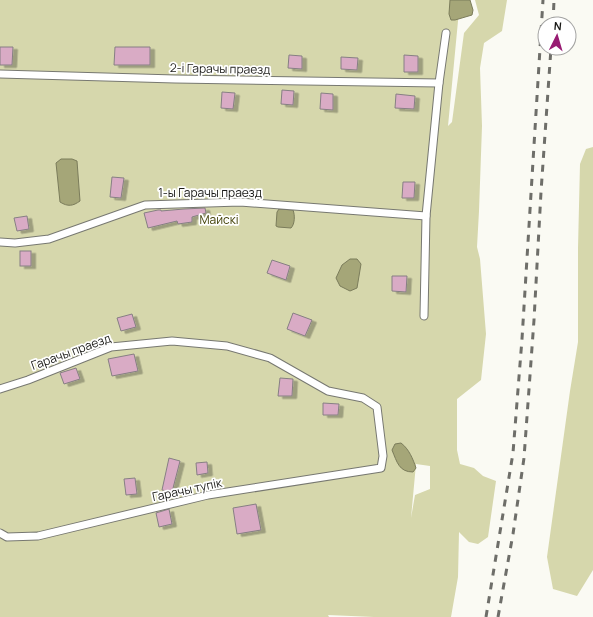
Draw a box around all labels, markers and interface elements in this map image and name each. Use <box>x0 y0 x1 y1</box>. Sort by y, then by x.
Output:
north arrow <box>537 16 577 56</box>
text: N <box>553 18 563 33</box>
street label: 2-і Гарачы праезд <box>170 59 270 78</box>
street label: 1-ы Гарачы праезд <box>158 184 262 201</box>
park label: Майскі <box>200 211 238 228</box>
street label: Гарачы праезд <box>29 329 113 374</box>
street label: Гарачы тупік <box>150 474 224 505</box>

